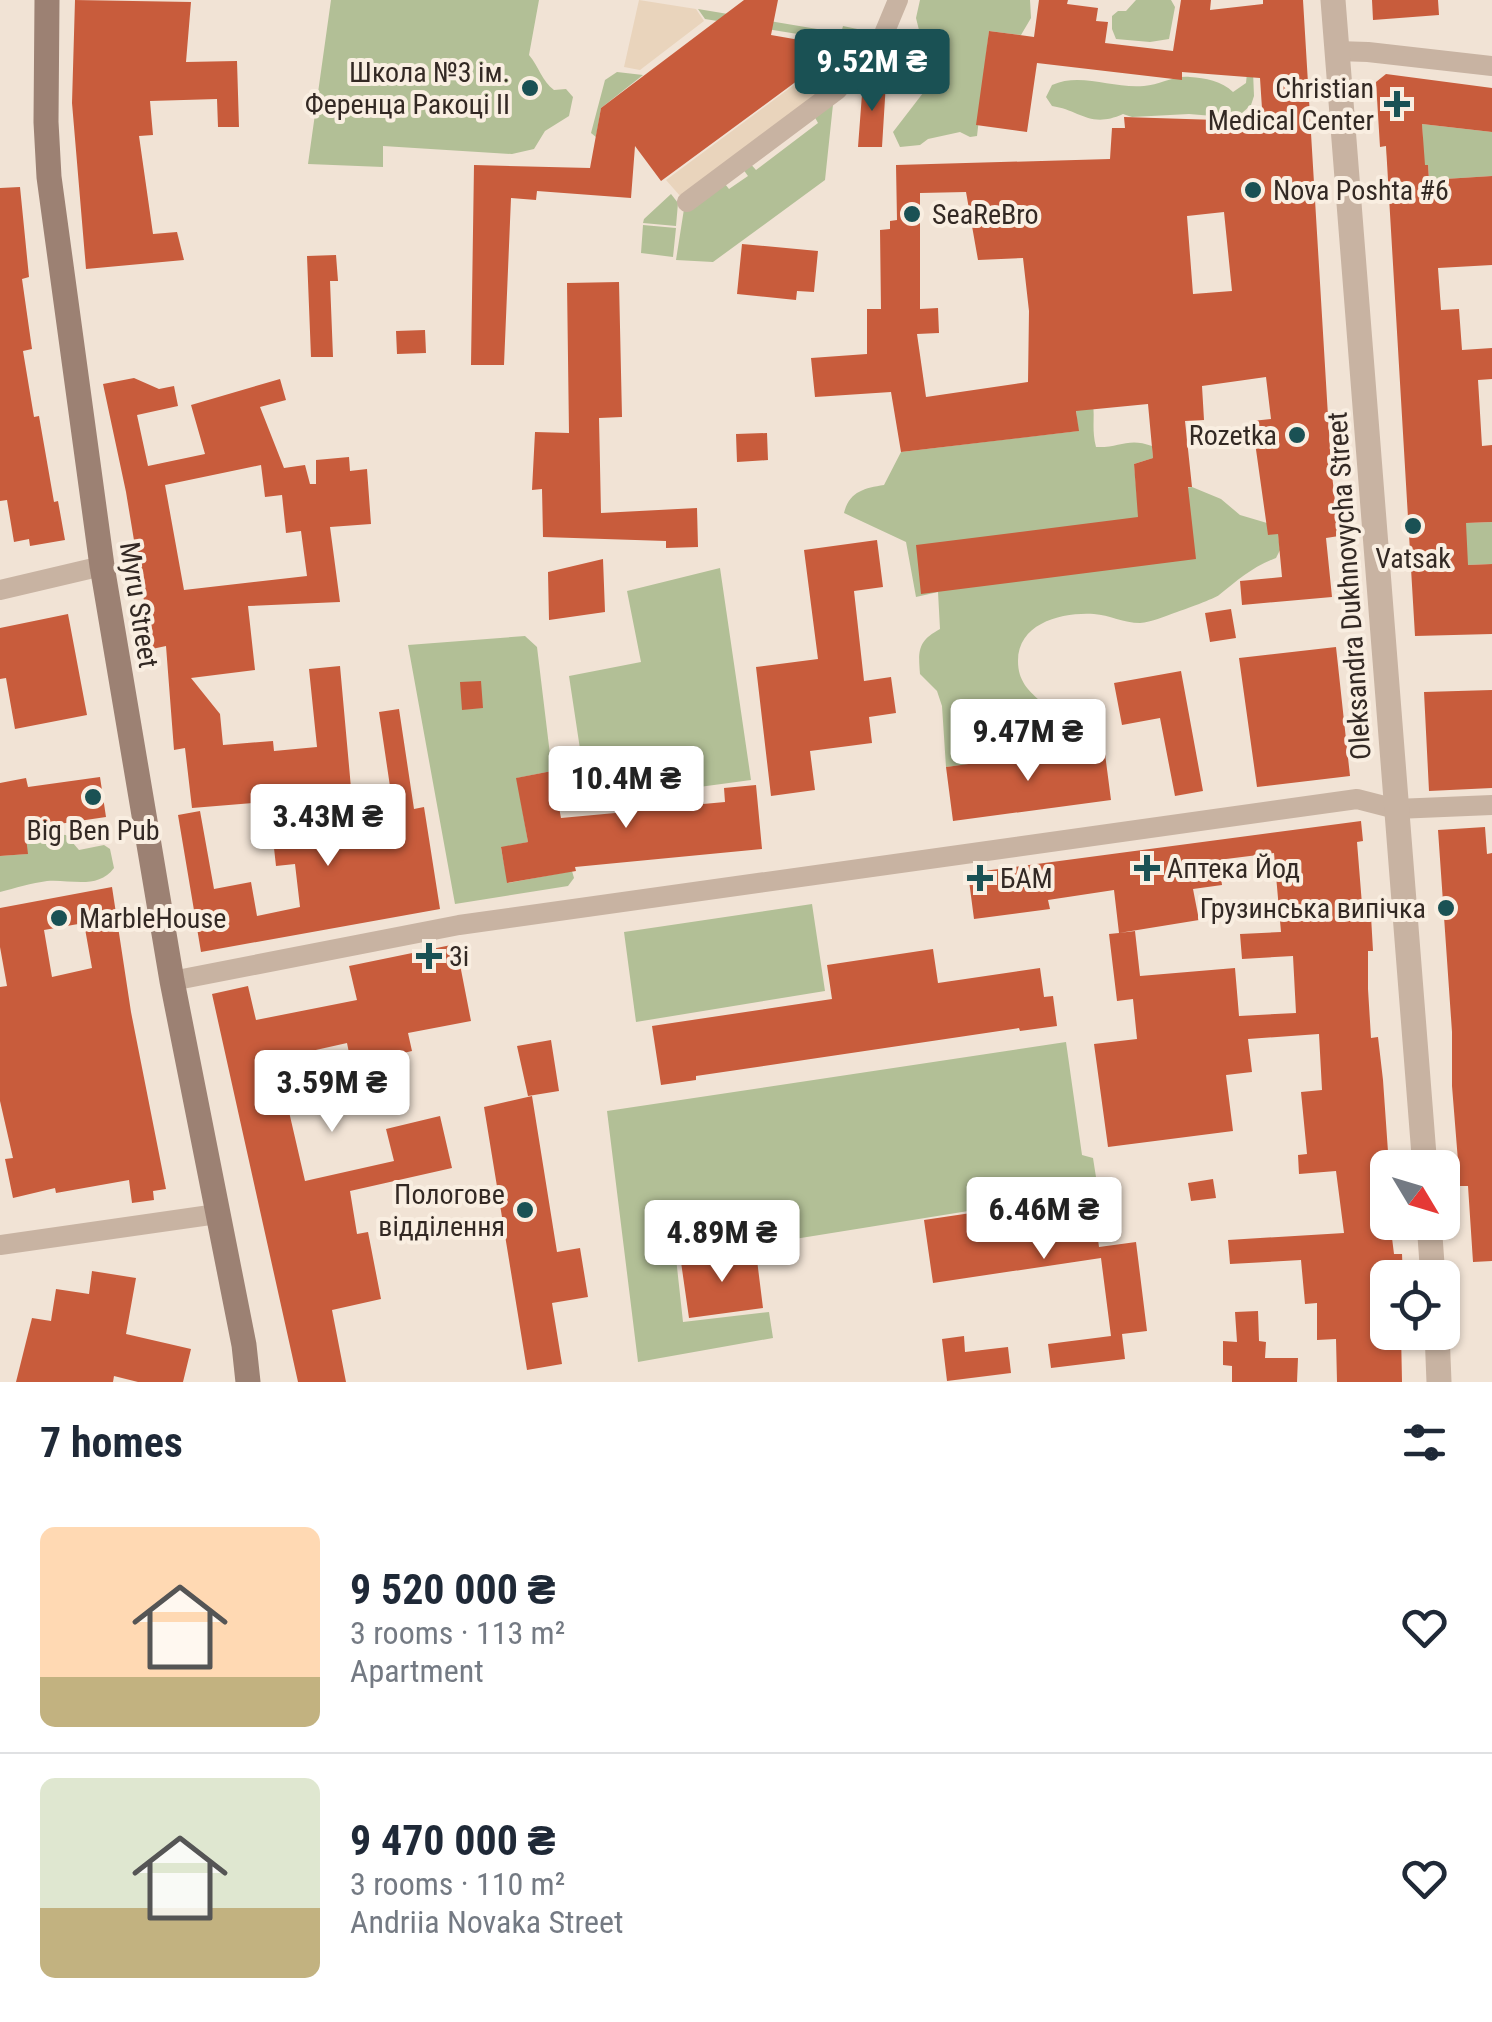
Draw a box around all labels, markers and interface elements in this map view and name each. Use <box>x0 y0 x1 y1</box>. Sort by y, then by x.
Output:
pin: 9.52M ₴ <box>780 29 964 114</box>
text: 9.52M ₴ <box>817 42 927 80</box>
place label: Школа №3 ім. Ференца Ракоці II <box>305 56 510 121</box>
place label: Christian Medical Center <box>1208 72 1374 137</box>
marker: Школа №3 ім. Ференца Ракоці II <box>519 77 541 99</box>
marker: Christian Medical Center <box>1384 91 1410 117</box>
place label: Nova Poshta #6 <box>1273 174 1449 207</box>
marker: Nova Poshta #6 <box>1242 179 1264 201</box>
place label: SeaReBro <box>932 198 1039 231</box>
marker: SeaReBro <box>901 203 923 225</box>
street label: Oleksandra Dukhnovycha Street <box>1320 411 1378 761</box>
place label: Rozetka <box>1189 419 1277 452</box>
marker: Rozetka <box>1286 424 1308 446</box>
marker: Vatsak <box>1402 515 1424 537</box>
street label: Myru Street <box>113 540 165 670</box>
place label: Vatsak <box>1375 542 1451 575</box>
pin: 9.47M ₴ <box>936 699 1120 784</box>
text: 9.47M ₴ <box>973 712 1083 750</box>
pin: 10.4M ₴ <box>534 746 718 831</box>
text: 10.4M ₴ <box>571 759 681 797</box>
pin: 3.43M ₴ <box>236 784 420 869</box>
marker: Big Ben Pub <box>82 786 104 808</box>
text: 3.43M ₴ <box>273 797 383 835</box>
place label: Big Ben Pub <box>26 814 160 847</box>
place label: Аптека Йод <box>1167 852 1300 885</box>
marker: Аптека Йод <box>1136 857 1158 879</box>
place label: БАМ <box>1000 862 1053 895</box>
marker: БАМ <box>969 867 991 889</box>
place label: Грузинська випічка <box>1200 892 1426 925</box>
marker: Грузинська випічка <box>1435 897 1457 919</box>
place label: MarbleHouse <box>79 902 226 935</box>
marker: MarbleHouse <box>48 907 70 929</box>
place label: 3i <box>449 940 469 973</box>
marker: 3i <box>418 945 440 967</box>
pin: 3.59M ₴ <box>240 1050 424 1135</box>
text: 3.59M ₴ <box>277 1063 387 1101</box>
north arrow <box>1370 1150 1460 1240</box>
map controls <box>1370 1150 1460 1350</box>
pin: 6.46M ₴ <box>952 1177 1136 1262</box>
place label: Пологове відділення <box>378 1178 505 1243</box>
text: 6.46M ₴ <box>989 1190 1099 1228</box>
marker: Пологове відділення <box>514 1199 536 1221</box>
pin: 4.89M ₴ <box>630 1200 814 1285</box>
text: 4.89M ₴ <box>667 1213 777 1251</box>
button: locate <box>1370 1260 1460 1350</box>
icon: filters <box>1397 1415 1452 1470</box>
text: 7 homes <box>40 1418 183 1467</box>
text: 9 520 000 ₴ <box>350 1565 556 1614</box>
icon: home <box>120 1567 240 1687</box>
icon: heart <box>1397 1600 1452 1655</box>
text: 3 rooms · 113 m² <box>350 1614 565 1652</box>
text: Apartment <box>350 1652 484 1690</box>
text: 9 470 000 ₴ <box>350 1816 556 1865</box>
icon: home <box>120 1818 240 1938</box>
icon: heart <box>1397 1851 1452 1906</box>
text: 3 rooms · 110 m² <box>350 1865 565 1903</box>
text: Andriia Novaka Street <box>350 1903 623 1941</box>

